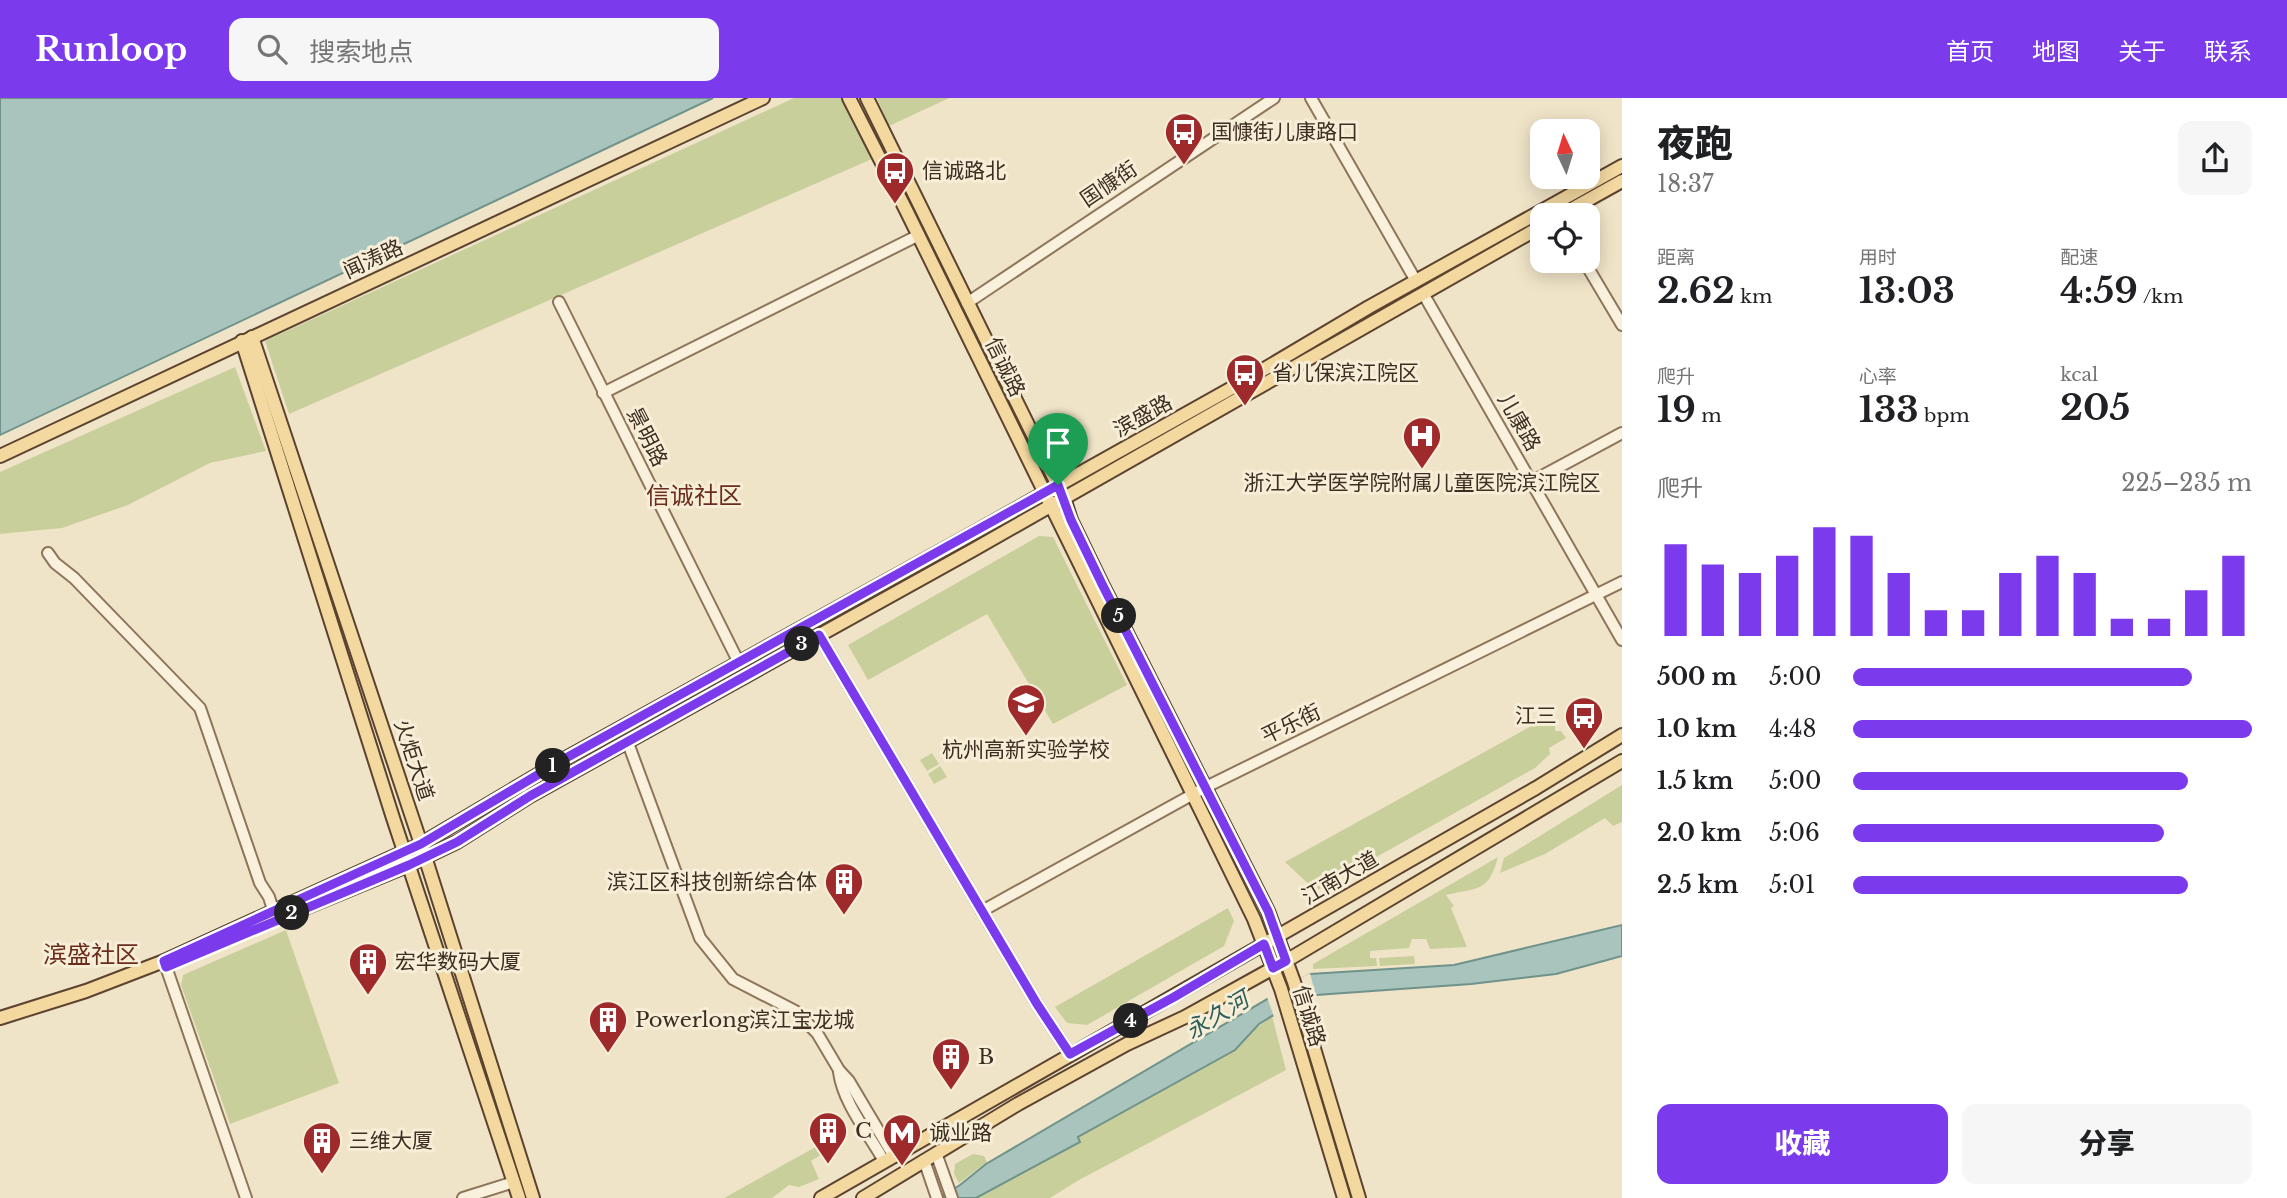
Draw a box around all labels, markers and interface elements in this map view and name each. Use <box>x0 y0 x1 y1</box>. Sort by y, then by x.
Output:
search box <box>229 18 719 81</box>
text: Runloop <box>35 29 187 70</box>
icon: search <box>253 30 291 68</box>
text: 搜索地点 <box>309 36 413 68</box>
text: 首页 <box>1946 37 1994 66</box>
text: 地图 <box>2032 37 2080 66</box>
text: 关于 <box>2118 37 2166 66</box>
text: 联系 <box>2204 37 2252 66</box>
bus stop icon: 国慷街儿康路口 <box>1163 111 1205 166</box>
place label: 国慷街儿康路口 <box>1211 119 1358 145</box>
north arrow <box>1530 119 1600 189</box>
map controls <box>1530 119 1600 273</box>
text: 夜跑 <box>1657 120 1733 167</box>
button: share <box>2178 121 2252 195</box>
bus stop icon: 信诚路北 <box>874 150 916 205</box>
street label: 国慷街 <box>1076 156 1142 212</box>
place label: 信诚路北 <box>922 158 1006 184</box>
text: 18:37 <box>1657 170 1713 198</box>
button: locate <box>1530 203 1600 273</box>
street label: 闻涛路 <box>339 234 407 284</box>
text: 距离 <box>1657 246 1695 269</box>
text: 用时 <box>1859 246 1897 269</box>
text: 配速 <box>2060 246 2098 269</box>
text: 2.62 <box>1657 269 1735 312</box>
text: 13:03 <box>1859 269 1955 312</box>
text: 4:59 <box>2060 269 2138 312</box>
text: km <box>1735 285 1772 308</box>
text: /km <box>2138 285 2183 308</box>
street label: 信诚路 <box>980 333 1030 401</box>
bus stop icon: 省儿保滨江院区 <box>1224 352 1266 407</box>
place label: 省儿保滨江院区 <box>1272 360 1419 386</box>
text: kcal <box>2060 363 2098 386</box>
text: 爬升 <box>1657 365 1695 388</box>
text: 心率 <box>1859 365 1897 388</box>
text: 205 <box>2060 386 2130 429</box>
street label: 儿康路 <box>1492 388 1546 456</box>
text: 19 <box>1657 388 1696 431</box>
text: 133 <box>1859 388 1919 431</box>
street label: 滨盛路 <box>1109 389 1177 443</box>
street label: 景明路 <box>621 403 673 471</box>
text: m <box>1696 404 1722 427</box>
text: bpm <box>1919 404 1970 427</box>
pin <box>1028 413 1088 485</box>
hospital icon: 浙江大学医学院附属儿童医院滨江院区 <box>1401 415 1443 470</box>
icon: arrive <box>1039 424 1077 462</box>
text: 225–235 m <box>2121 469 2252 497</box>
place label: 浙江大学医学院附属儿童医院滨江院区 <box>1244 470 1601 496</box>
text: 爬升 <box>1657 474 1703 502</box>
district label: 信诚社区 <box>646 481 742 510</box>
pin: 5 <box>1102 598 1136 634</box>
text: 5 <box>1113 604 1124 627</box>
pin: 3 <box>784 626 820 662</box>
text: 3 <box>795 632 808 655</box>
text: 500 m <box>1657 663 1737 691</box>
text: 5:00 <box>1769 663 1821 691</box>
school or university icon: 杭州高新实验学校 <box>1005 682 1047 737</box>
bus stop icon: 江三 <box>1563 695 1605 750</box>
street label: 平乐街 <box>1257 699 1325 749</box>
place label: 江三 <box>1515 703 1557 729</box>
text: 1.0 km <box>1657 715 1737 743</box>
text: 4:48 <box>1769 715 1816 743</box>
street label: 火炬大道 <box>389 716 439 804</box>
place label: 杭州高新实验学校 <box>942 737 1110 763</box>
pin: 1 <box>536 748 570 784</box>
text: 1 <box>548 754 557 777</box>
text: 1.5 km <box>1657 767 1734 795</box>
text: 5:00 <box>1769 767 1821 795</box>
text: 2.0 km <box>1657 819 1742 847</box>
text: 5:06 <box>1769 819 1820 847</box>
street label: 江南大道 <box>1297 846 1383 910</box>
building icon: 滨江区科技创新综合体 <box>823 861 865 916</box>
place label: 滨江区科技创新综合体 <box>607 869 817 895</box>
text: 2.5 km <box>1657 871 1738 899</box>
text: 5:01 <box>1769 871 1815 899</box>
pin: 2 <box>274 896 310 930</box>
text: 2 <box>285 901 298 924</box>
district label: 滨盛社区 <box>43 940 139 969</box>
building icon: 宏华数码大厦 <box>347 941 389 996</box>
place label: 宏华数码大厦 <box>395 949 521 975</box>
street label: 信诚路 <box>1287 982 1331 1050</box>
water label: 永久河 <box>1180 983 1257 1045</box>
building icon: Powerlong滨江宝龙城 <box>587 999 629 1054</box>
pin: 4 <box>1114 1004 1148 1038</box>
place label: Powerlong滨江宝龙城 <box>635 1007 854 1033</box>
text: 4 <box>1124 1009 1137 1032</box>
building icon: B <box>930 1036 972 1091</box>
place label: B <box>978 1044 994 1070</box>
button: 收藏 <box>1657 1104 1948 1184</box>
button: 分享 <box>1962 1104 2252 1184</box>
building icon: C <box>807 1110 849 1165</box>
metro station icon: 诚业路 <box>881 1112 923 1167</box>
place label: C <box>855 1118 872 1144</box>
building icon: 三维大厦 <box>301 1120 343 1175</box>
place label: 诚业路 <box>929 1120 992 1146</box>
place label: 三维大厦 <box>349 1128 433 1154</box>

